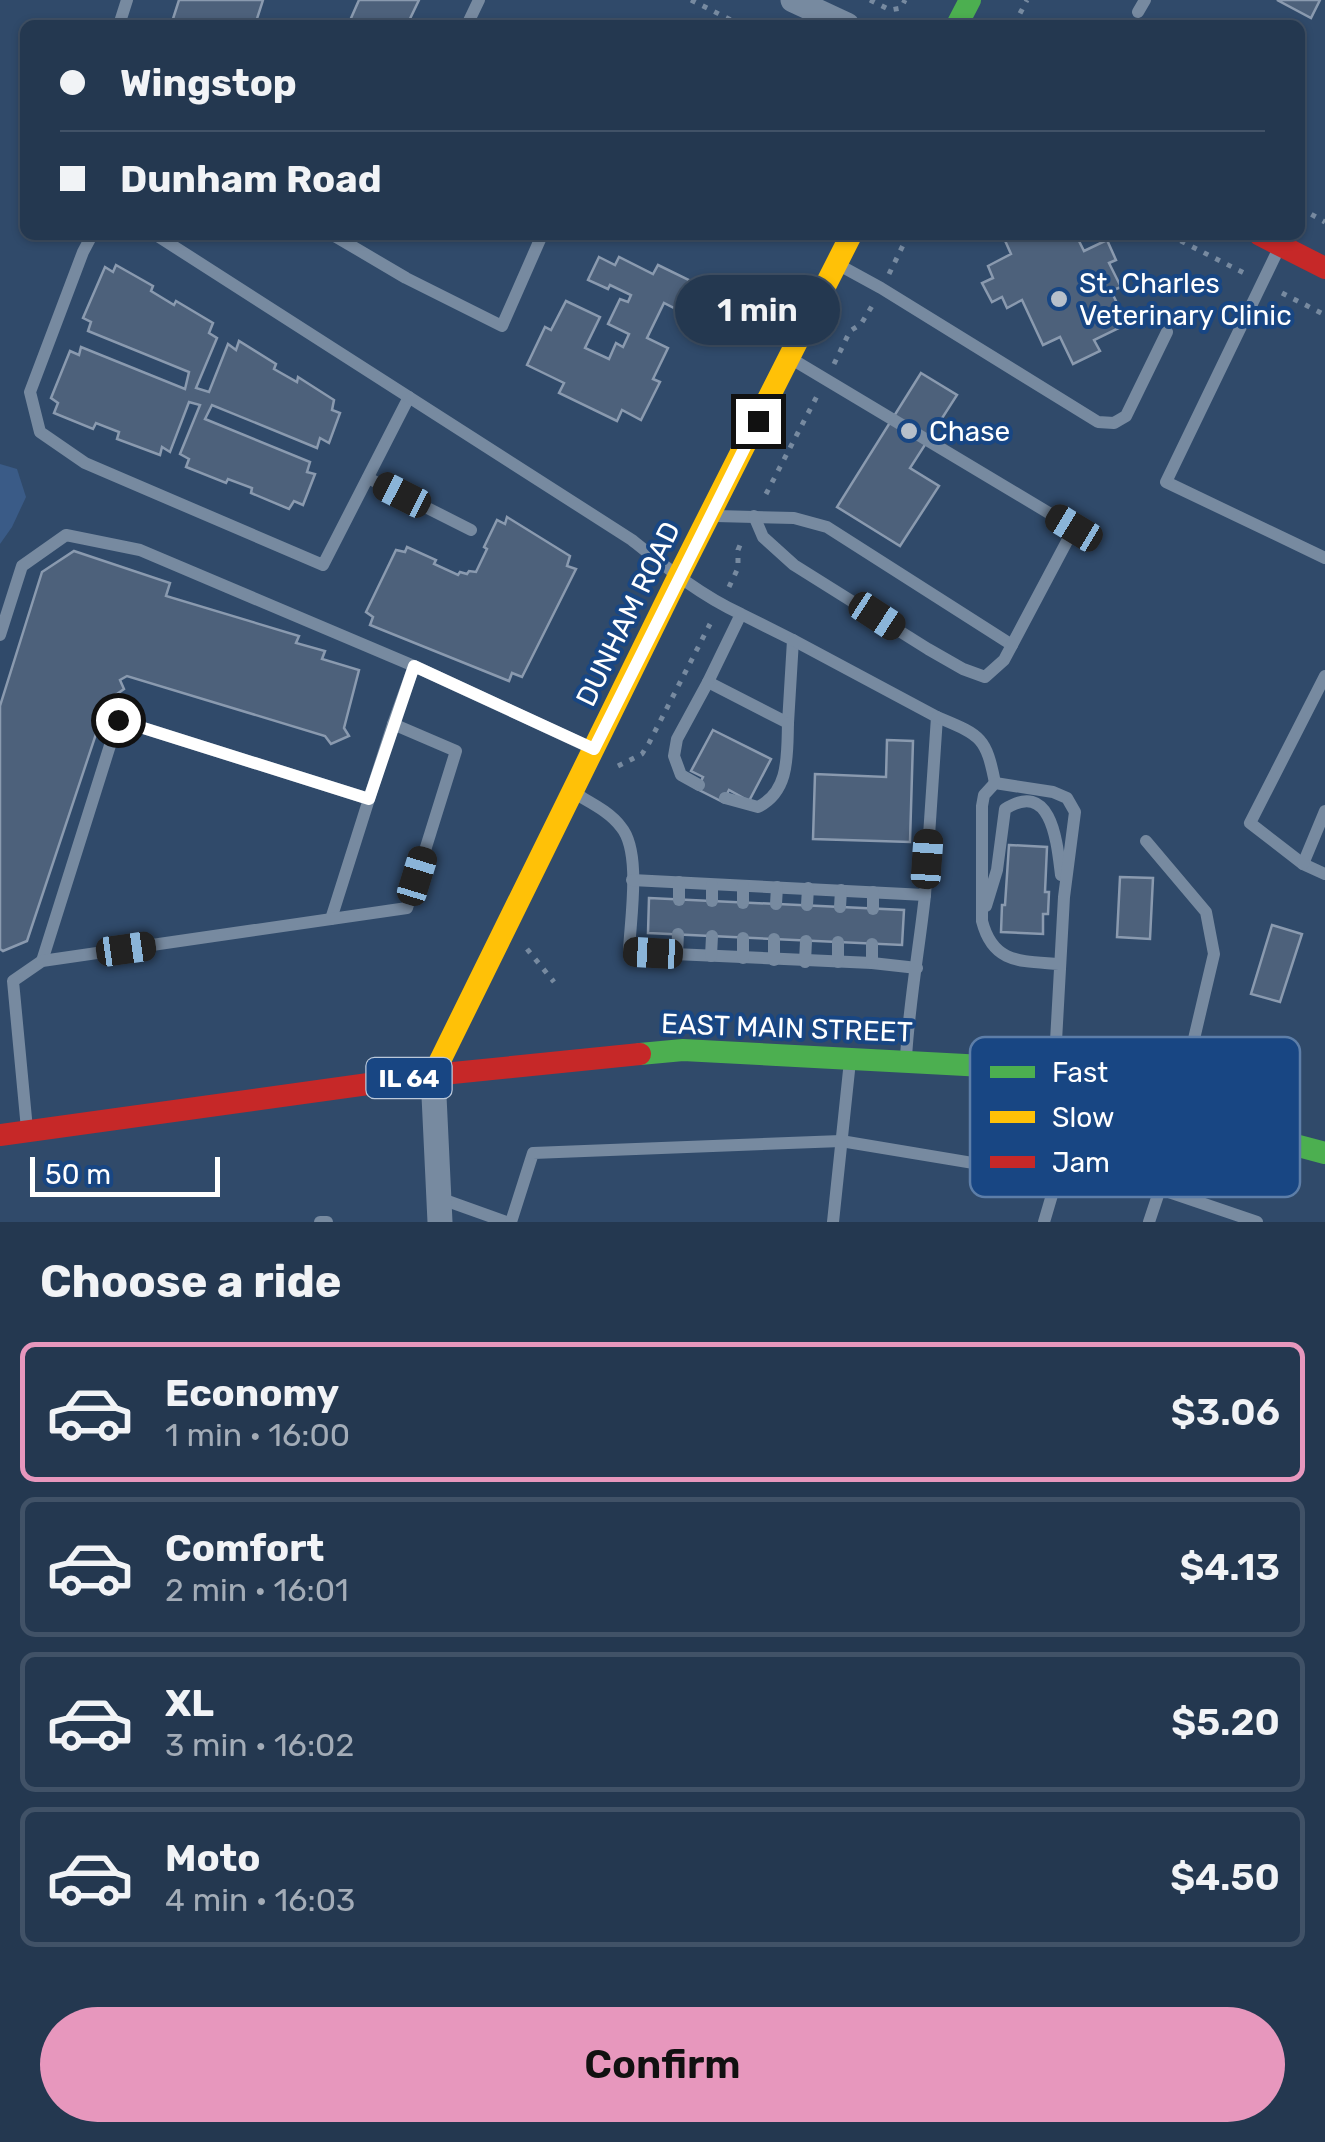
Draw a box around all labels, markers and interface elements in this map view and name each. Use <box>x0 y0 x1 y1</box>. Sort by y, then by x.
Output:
text: Wingstop <box>120 60 297 106</box>
text: Dunham Road <box>120 156 382 202</box>
place label: St. Charles Veterinary Clinic <box>1079 267 1292 332</box>
callout: 1 min <box>676 276 840 346</box>
marker: St. Charles Veterinary Clinic <box>1048 288 1070 310</box>
text: 1 min <box>717 291 798 329</box>
route end <box>736 399 781 444</box>
place label: Chase <box>929 415 1010 448</box>
marker: Chase <box>898 420 920 442</box>
car <box>368 468 436 522</box>
car <box>1041 500 1107 556</box>
street label: DUNHAM ROAD <box>569 516 687 712</box>
car <box>844 587 910 645</box>
route start <box>96 698 141 743</box>
car <box>910 828 944 890</box>
car <box>394 843 440 909</box>
car <box>94 930 158 968</box>
car <box>622 936 684 970</box>
street label: EAST MAIN STREET <box>661 1007 913 1049</box>
legend <box>970 1037 1300 1197</box>
text: Fast <box>1052 1056 1108 1089</box>
road number: IL 64 <box>366 1058 452 1098</box>
text: Slow <box>1052 1101 1114 1134</box>
text: Jam <box>1052 1146 1110 1179</box>
scale bar <box>30 1152 220 1196</box>
text: 50 m <box>45 1158 111 1191</box>
text: Choose a ride <box>40 1255 342 1308</box>
icon: car <box>45 1367 135 1457</box>
text: Economy <box>165 1370 339 1416</box>
text: $3.06 <box>1171 1389 1280 1435</box>
text: 1 min · 16:00 <box>165 1416 350 1454</box>
icon: car <box>45 1522 135 1612</box>
text: Comfort <box>165 1525 324 1571</box>
text: $4.13 <box>1179 1544 1280 1590</box>
text: 2 min · 16:01 <box>165 1571 349 1609</box>
icon: car <box>45 1677 135 1767</box>
text: XL <box>165 1680 214 1726</box>
text: $5.20 <box>1171 1699 1280 1745</box>
text: 3 min · 16:02 <box>165 1726 354 1764</box>
icon: car <box>45 1832 135 1922</box>
text: Moto <box>165 1835 261 1881</box>
text: $4.50 <box>1170 1854 1280 1900</box>
text: 4 min · 16:03 <box>165 1881 355 1919</box>
button: Confirm <box>40 2007 1285 2122</box>

